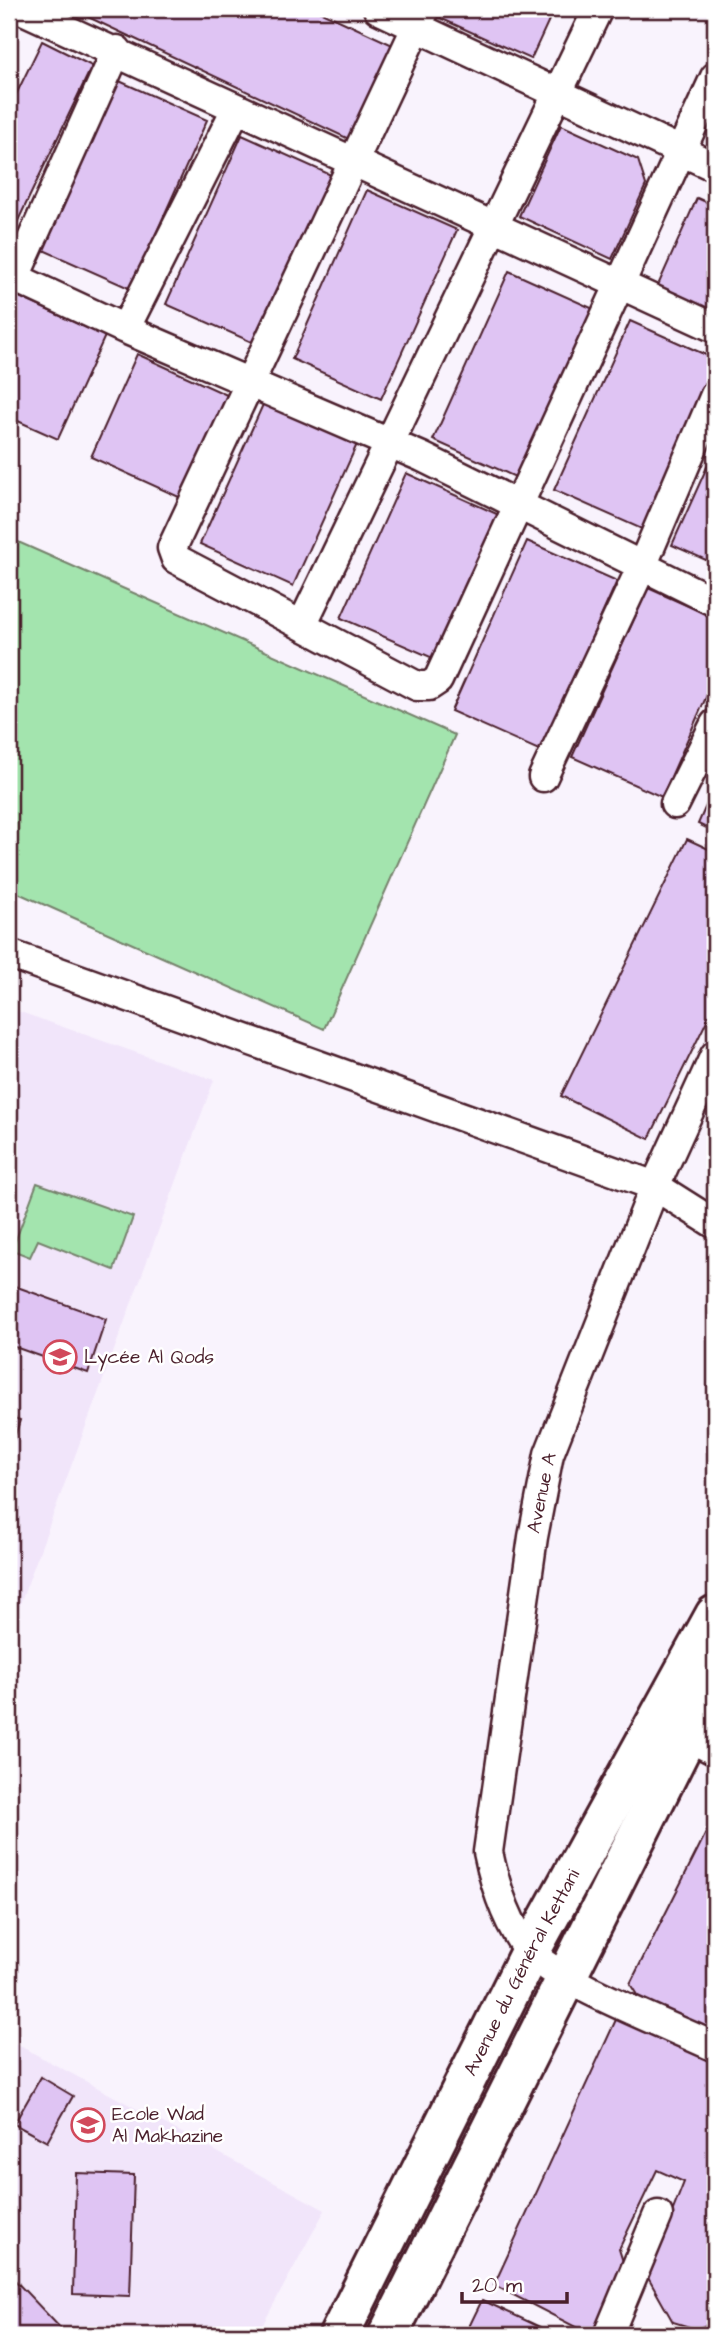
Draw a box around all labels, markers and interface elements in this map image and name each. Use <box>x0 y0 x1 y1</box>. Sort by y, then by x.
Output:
school or university icon: Lycée Al Qods <box>41 1338 79 1376</box>
place label: Lycée Al Qods <box>84 1344 214 1372</box>
street label: Avenue A <box>520 1450 564 1536</box>
street label: Avenue du Général Kettani <box>457 1864 587 2080</box>
place label: Ecole Wad Al Makhazine <box>112 2101 223 2150</box>
school or university icon: Ecole Wad Al Makhazine <box>69 2106 107 2144</box>
scale bar <box>462 2260 566 2304</box>
text: 20 m <box>472 2271 523 2300</box>

